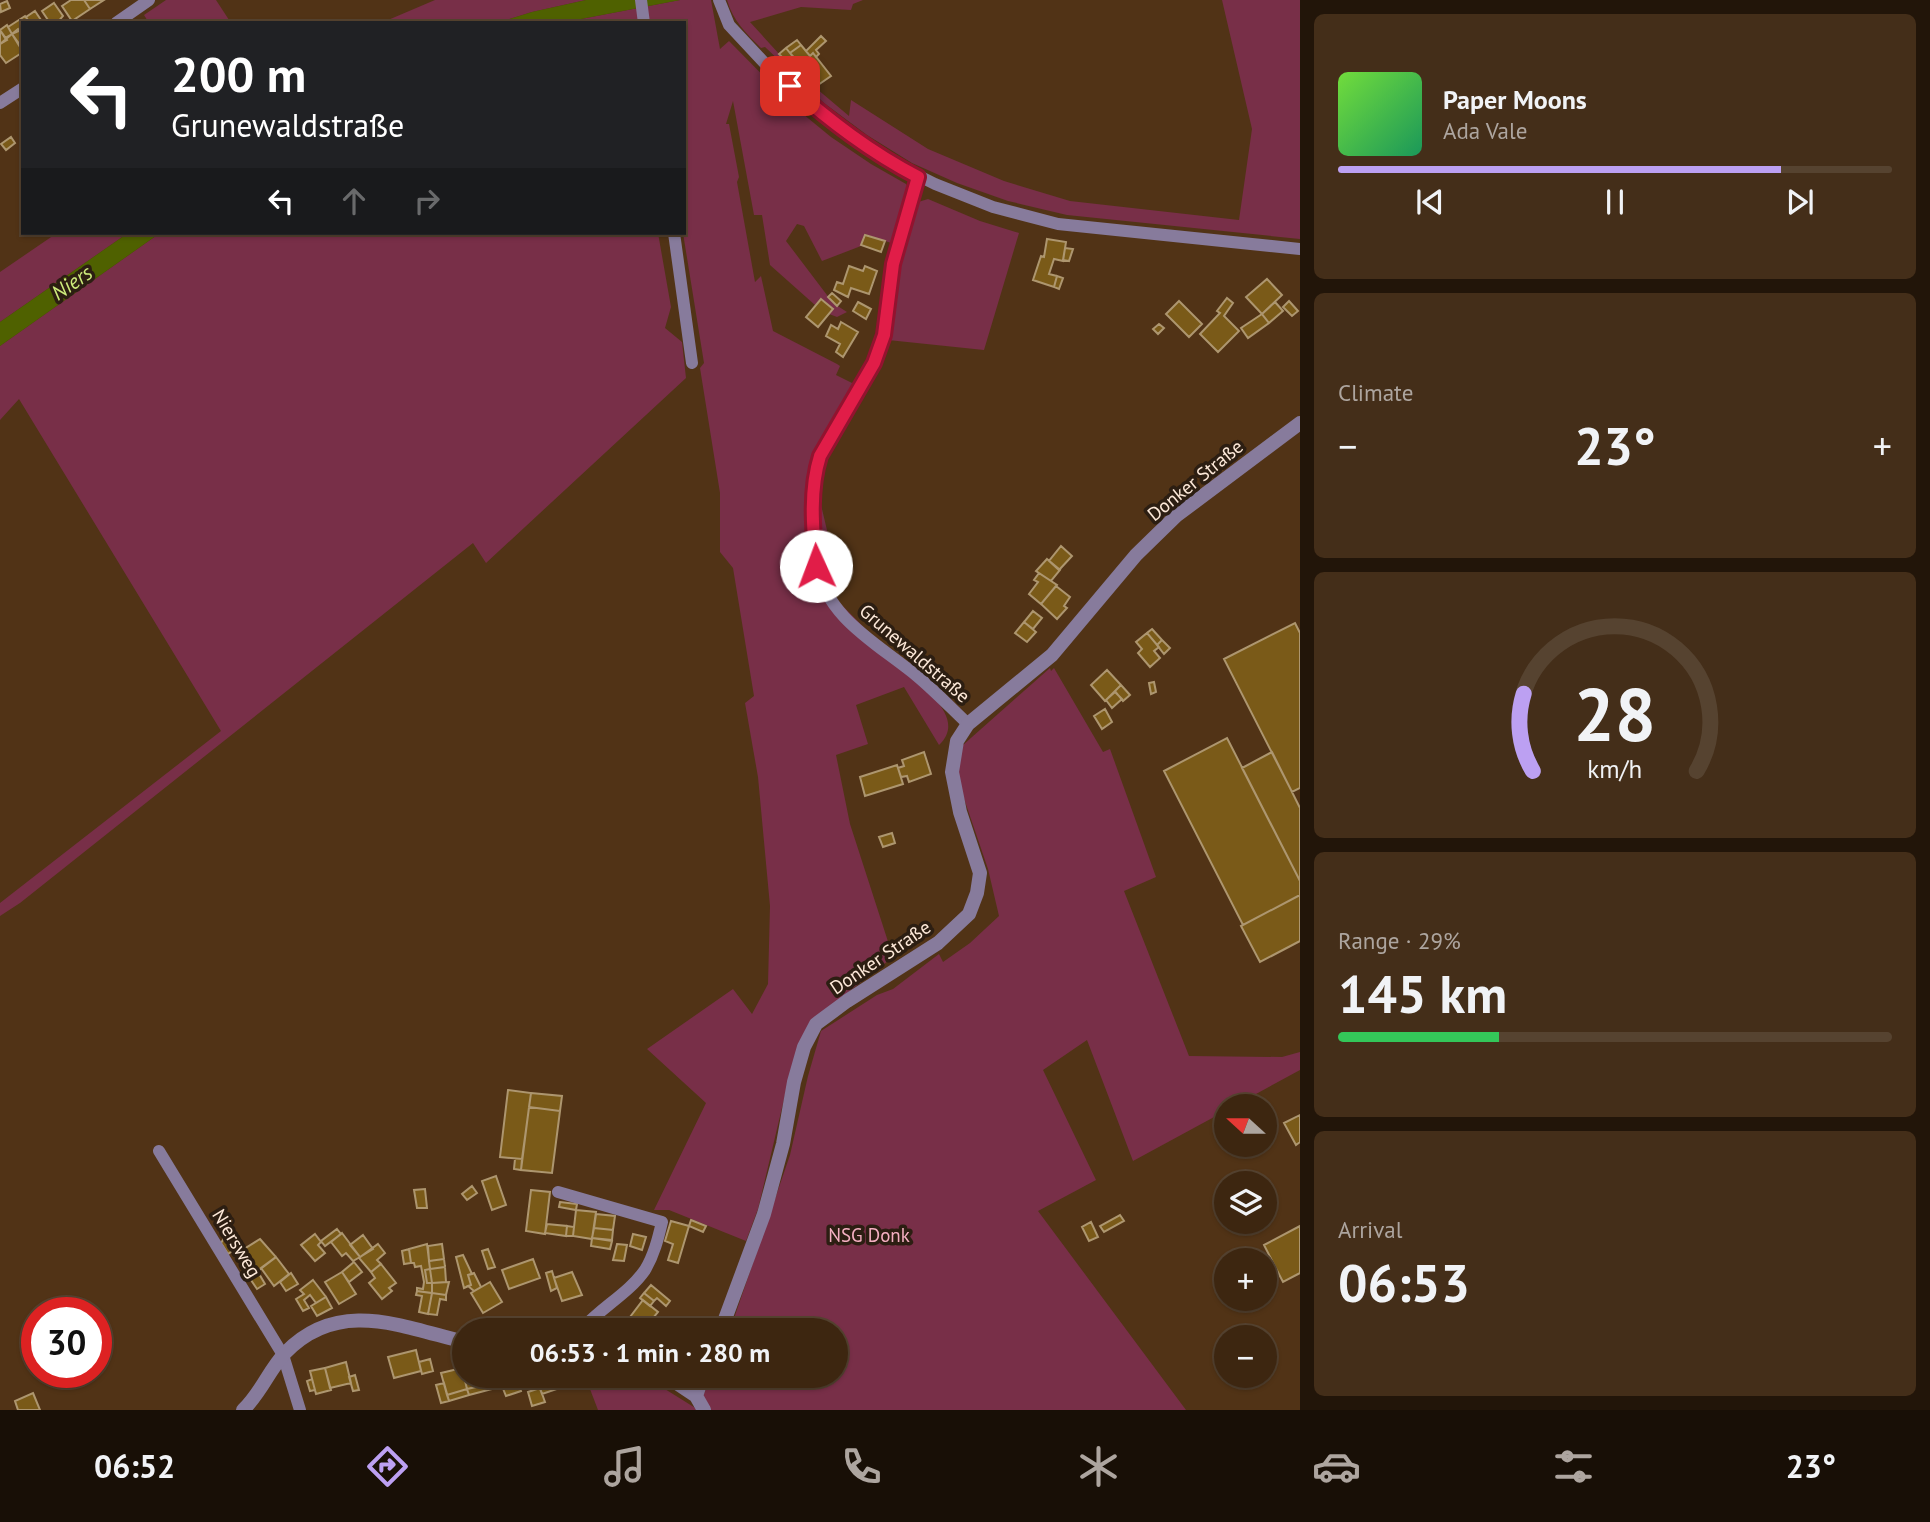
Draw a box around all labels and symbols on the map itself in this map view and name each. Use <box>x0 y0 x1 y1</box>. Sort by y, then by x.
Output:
pin <box>760 56 820 116</box>
water label: Niers <box>46 259 98 306</box>
street label: Donker Straße <box>1142 434 1248 526</box>
position arrow <box>779 529 853 603</box>
street label: Grunewaldstraße <box>855 598 975 708</box>
street label: Donker Straße <box>825 915 935 999</box>
north arrow <box>1214 1094 1278 1157</box>
street label: Niersweg <box>207 1205 267 1281</box>
park label: NSG Donk <box>828 1223 910 1247</box>
speed limit sign: 30 <box>21 1297 112 1388</box>

